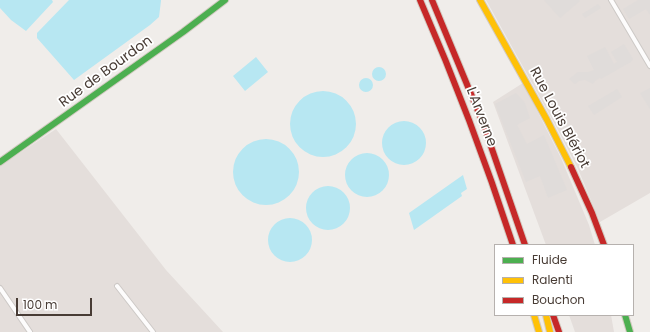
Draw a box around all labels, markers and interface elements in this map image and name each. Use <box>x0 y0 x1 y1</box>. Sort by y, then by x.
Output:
street label: Rue de Bourdon <box>56 33 156 111</box>
street label: Rue Louis Blériot <box>525 65 593 171</box>
street label: L'Arverne <box>462 85 500 149</box>
legend <box>494 244 634 316</box>
text: Fluide <box>532 251 567 268</box>
text: Ralenti <box>532 271 573 288</box>
scale bar <box>18 290 94 316</box>
text: Bouchon <box>532 291 585 308</box>
text: 100 m <box>23 296 57 313</box>

